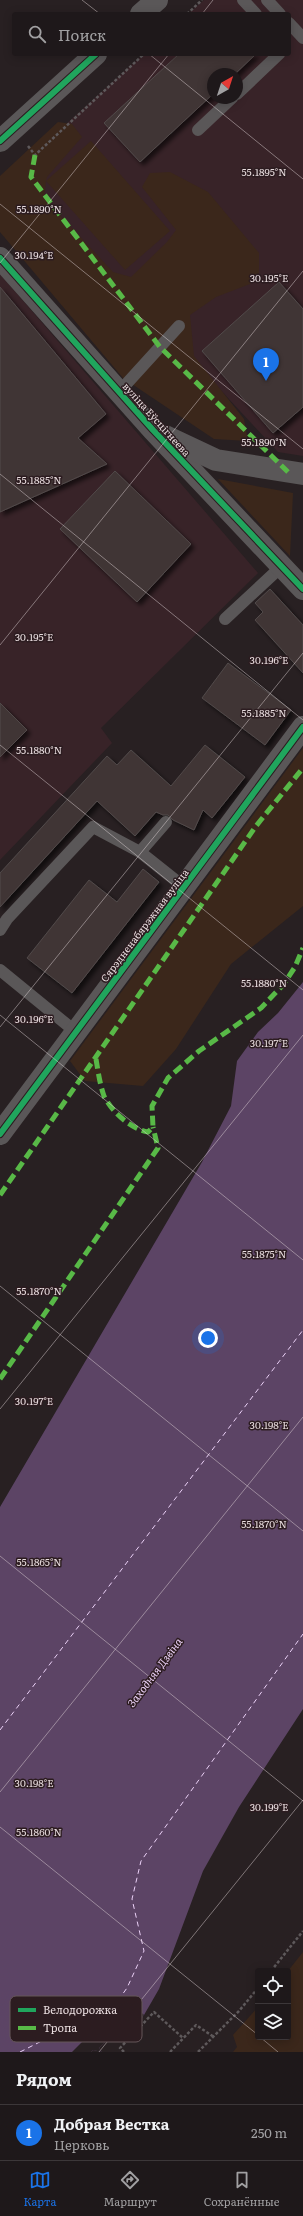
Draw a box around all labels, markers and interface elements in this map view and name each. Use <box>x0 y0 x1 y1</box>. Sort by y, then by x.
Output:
search box <box>12 12 291 56</box>
icon: search <box>26 23 48 45</box>
text: Поиск <box>58 23 106 46</box>
north arrow <box>207 68 243 104</box>
text: 55.1895°N <box>241 164 287 179</box>
text: 55.1890°N <box>16 201 62 216</box>
text: 30.194°E <box>15 247 53 262</box>
text: 30.195°E <box>250 270 288 285</box>
pin: 1 <box>253 348 279 381</box>
street label: вуліца Еўсцігнеева <box>120 379 195 460</box>
text: 55.1890°N <box>241 434 287 449</box>
text: 55.1885°N <box>16 472 62 487</box>
text: 30.195°E <box>15 629 53 644</box>
text: 30.196°E <box>250 652 288 667</box>
text: 55.1885°N <box>241 705 287 720</box>
text: 55.1880°N <box>16 742 62 757</box>
street label: Сярэдненабярэжная вуліца <box>96 865 192 985</box>
text: 55.1880°N <box>241 975 287 990</box>
text: 30.196°E <box>15 1011 53 1026</box>
text: 30.197°E <box>250 1035 288 1050</box>
text: 55.1875°N <box>242 1246 286 1261</box>
text: 55.1870°N <box>16 1283 62 1298</box>
your location <box>198 1328 218 1348</box>
text: 30.197°E <box>15 1393 53 1408</box>
text: 30.198°E <box>250 1417 289 1432</box>
text: 55.1870°N <box>241 1516 287 1531</box>
text: 55.1865°N <box>16 1554 62 1569</box>
water label: Заходняя Дзвіна <box>123 1633 186 1710</box>
text: 30.198°E <box>15 1775 54 1790</box>
text: 30.199°E <box>250 1799 288 1814</box>
text: 55.1860°N <box>16 1824 62 1839</box>
map controls <box>255 1968 291 2040</box>
button: locate <box>255 1968 291 2004</box>
legend <box>10 1996 142 2042</box>
text: Велодорожка <box>43 2001 117 2017</box>
button: layers <box>255 2004 291 2040</box>
text: Тропа <box>43 2019 77 2035</box>
text: Рядом <box>16 2066 72 2091</box>
text: Добрая Вестка <box>54 2112 169 2135</box>
text: 1 <box>26 2123 32 2142</box>
text: 250 m <box>251 2123 287 2142</box>
text: Церковь <box>54 2135 109 2154</box>
tab: Карта <box>23 2169 56 2209</box>
tab: Маршрут <box>103 2169 157 2209</box>
tab: Сохранённые <box>204 2169 280 2209</box>

